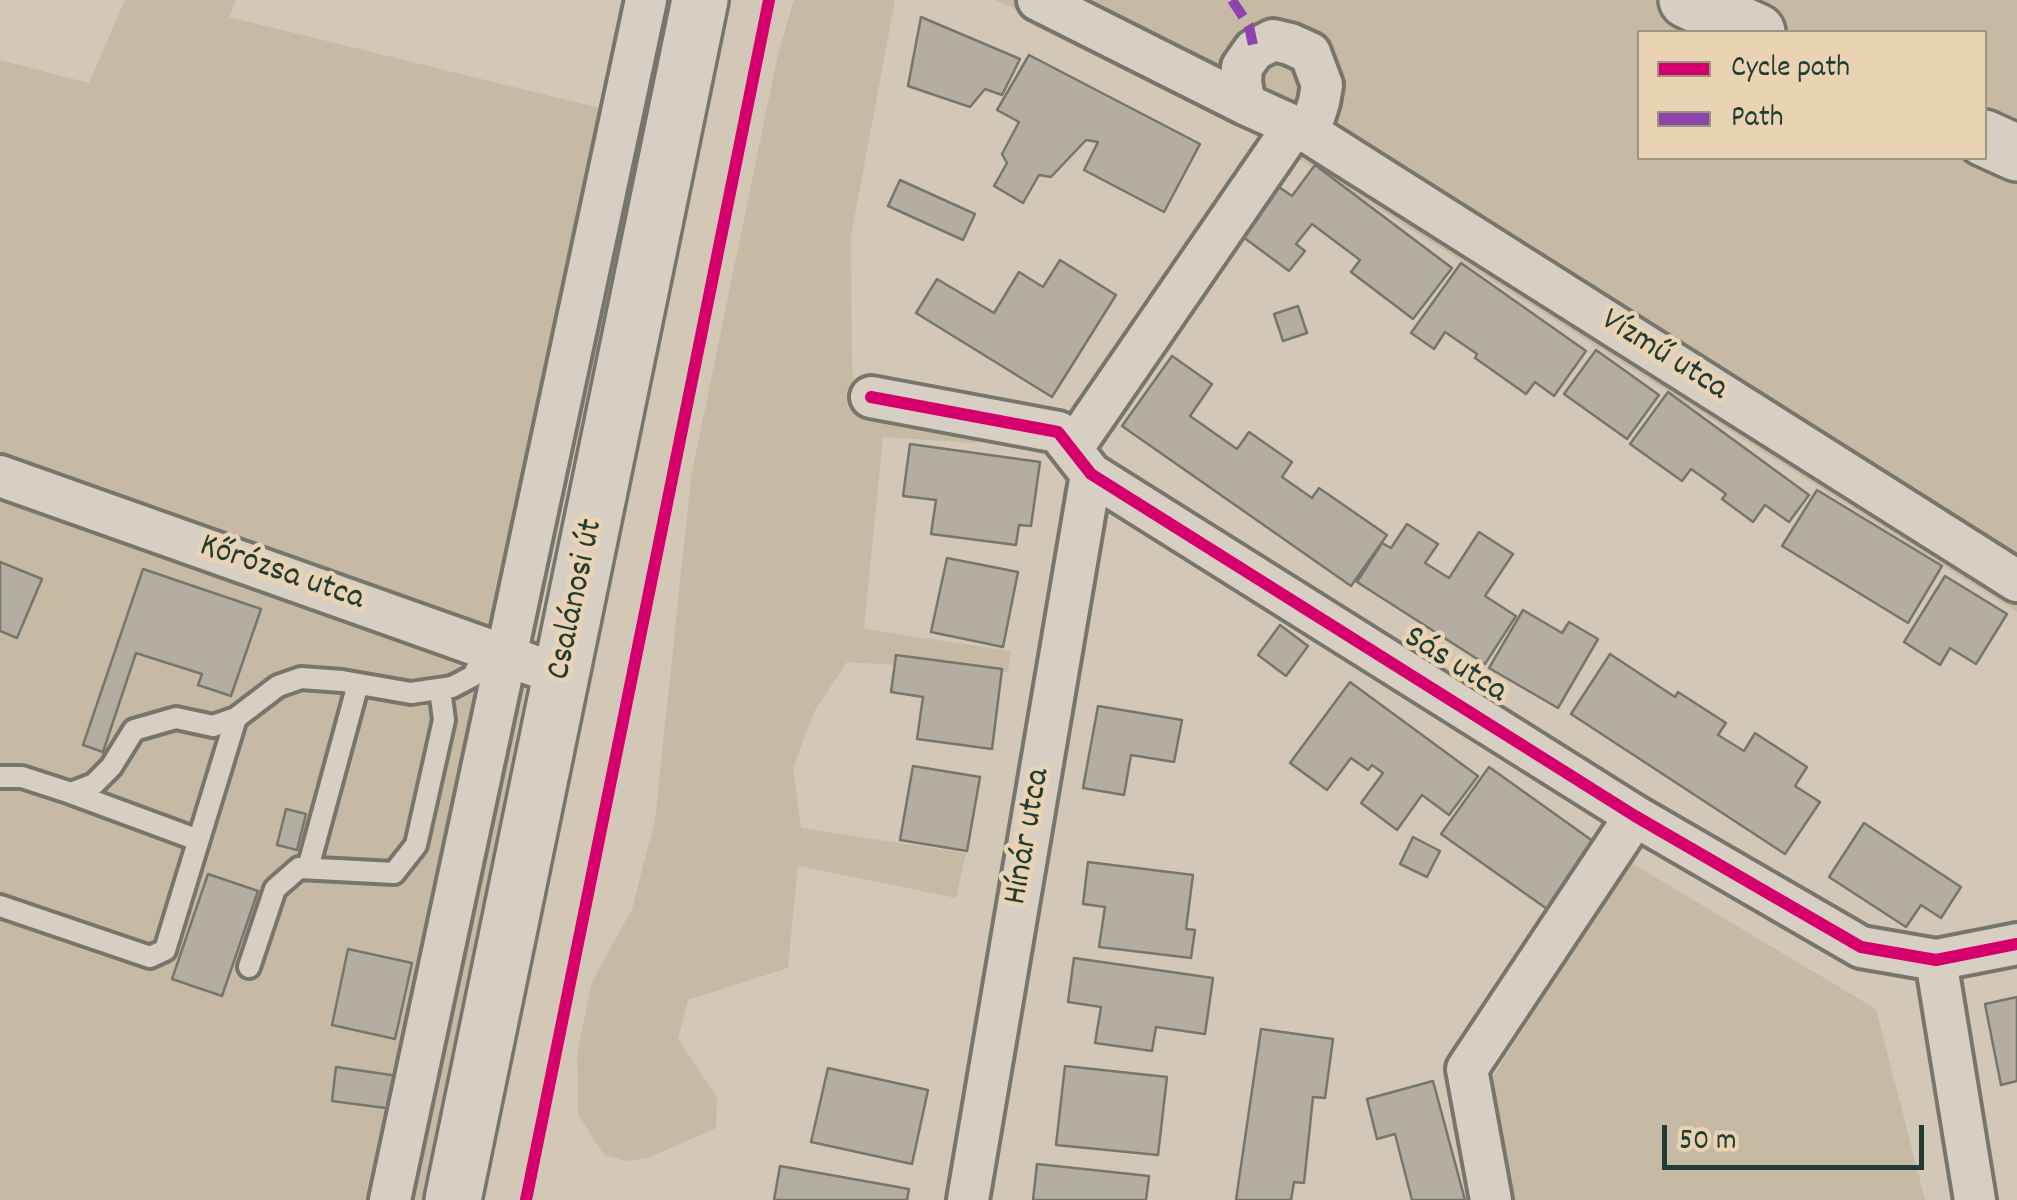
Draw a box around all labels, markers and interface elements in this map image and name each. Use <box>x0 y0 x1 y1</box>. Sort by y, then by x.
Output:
legend <box>1637 30 1987 160</box>
text: Cycle path <box>1731 48 1850 91</box>
text: Path <box>1731 98 1784 141</box>
street label: Vízmű utca <box>1592 302 1734 412</box>
street label: Csalánosi út <box>541 516 615 684</box>
street label: Kőrózsa utca <box>193 527 369 623</box>
street label: Sás utca <box>1394 619 1514 715</box>
street label: Hínár utca <box>997 766 1063 908</box>
scale bar <box>1667 1105 1930 1167</box>
text: 50 m <box>1679 1121 1737 1164</box>

